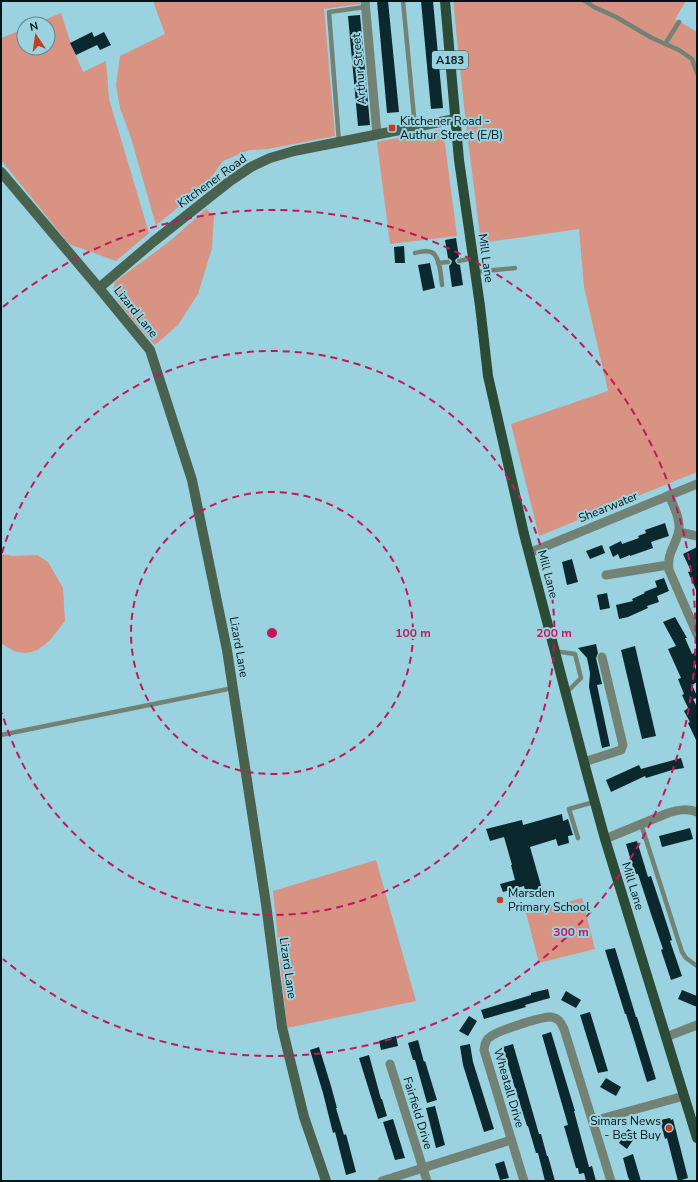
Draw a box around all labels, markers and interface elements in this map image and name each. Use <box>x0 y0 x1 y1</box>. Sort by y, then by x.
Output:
north arrow <box>16 16 56 56</box>
text: N <box>28 19 40 35</box>
street label: Arthur Street <box>348 32 370 105</box>
road number: A183 <box>432 51 468 69</box>
place label: Kitchener Road - Authur Street (E/B) <box>400 113 503 143</box>
marker: Kitchener Road - Authur Street (E/B) <box>387 123 397 133</box>
street label: Kitchener Road <box>174 151 250 211</box>
street label: Mill Lane <box>475 232 497 284</box>
street label: Lizard Lane <box>110 283 162 341</box>
street label: Shearwater <box>576 488 641 526</box>
street label: Mill Lane <box>534 548 562 600</box>
street label: Lizard Lane <box>226 615 252 679</box>
text: 100 m <box>395 625 431 641</box>
text: 200 m <box>536 625 572 641</box>
centre of rings <box>265 626 279 640</box>
street label: Mill Lane <box>618 860 648 912</box>
place label: Marsden Primary School <box>508 885 590 915</box>
marker: Marsden Primary School <box>495 895 505 905</box>
text: 300 m <box>553 924 589 940</box>
street label: Lizard Lane <box>276 936 300 1000</box>
street label: Wheatall Drive <box>490 1046 528 1130</box>
street label: Fairfield Drive <box>399 1075 437 1151</box>
place label: Simars News - Best Buy <box>590 1113 662 1143</box>
marker: Simars News - Best Buy <box>664 1123 674 1133</box>

